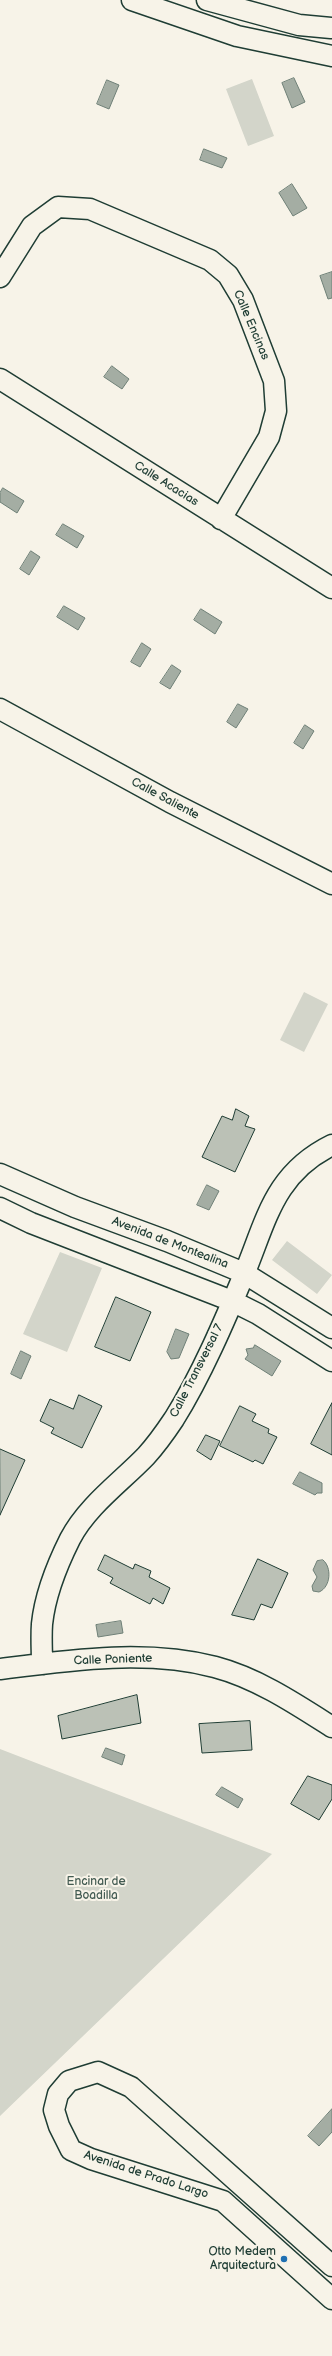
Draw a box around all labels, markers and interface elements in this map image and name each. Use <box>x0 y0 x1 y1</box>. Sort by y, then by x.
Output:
street label: Calle Encinas <box>230 288 272 362</box>
street label: Calle Acacias <box>131 459 201 509</box>
street label: Calle Saliente <box>129 775 201 823</box>
street label: Avenida de Montealina <box>110 1214 230 1272</box>
street label: Calle Transversal 7 <box>167 1322 227 1420</box>
street label: Calle Poniente <box>73 1651 153 1669</box>
park label: Encinar de Boadilla <box>67 1875 125 1903</box>
street label: Avenida de Prado Largo <box>82 2148 210 2202</box>
place label: Otto Medem Arquitectura <box>208 2245 276 2273</box>
marker: Otto Medem Arquitectura <box>279 2254 289 2264</box>

